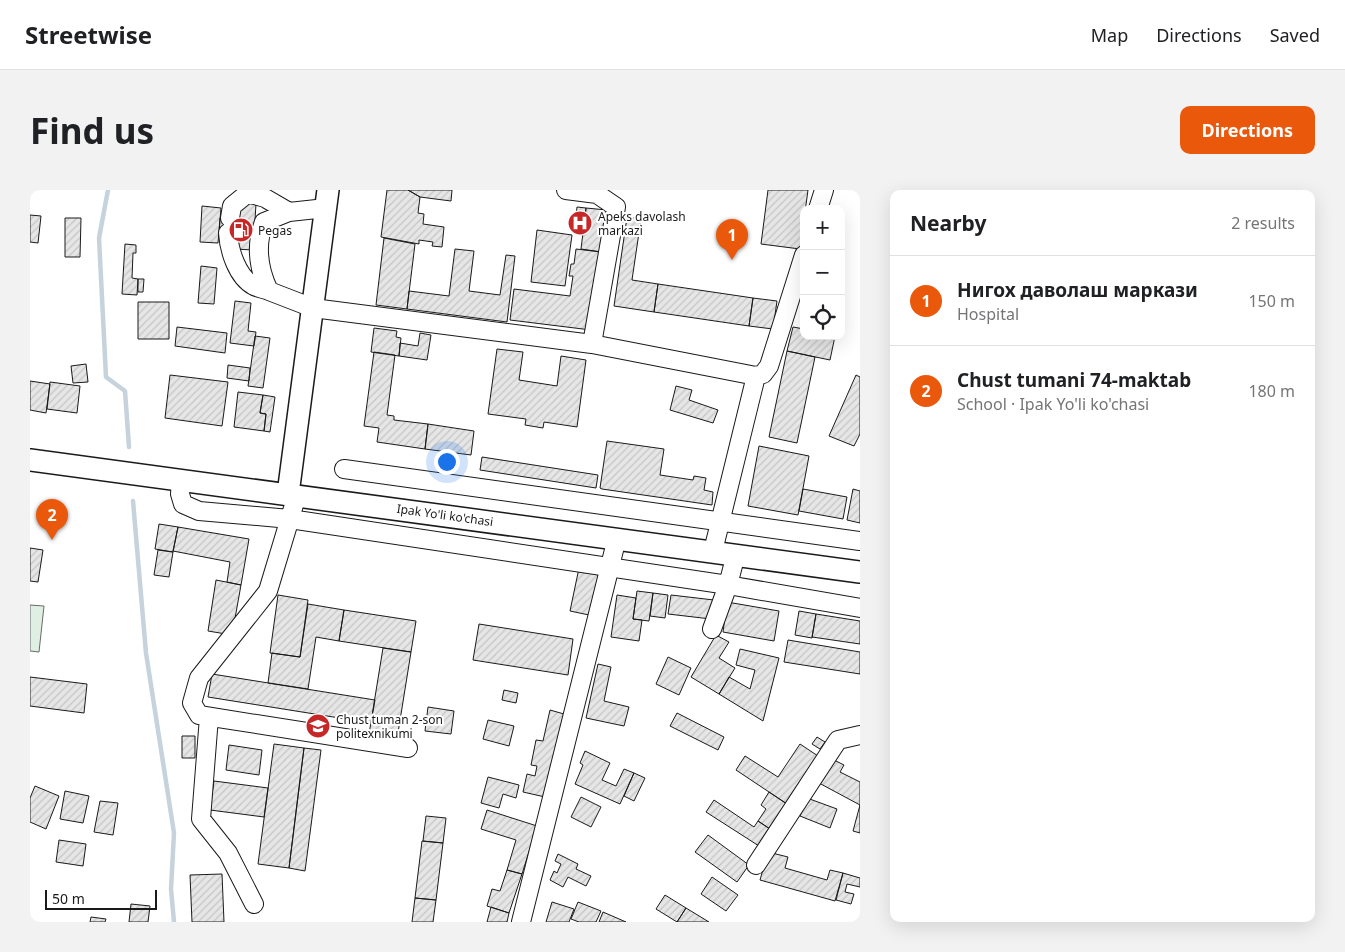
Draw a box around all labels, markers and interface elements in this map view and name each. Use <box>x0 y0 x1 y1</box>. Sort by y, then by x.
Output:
text: Streetwise <box>25 18 152 51</box>
text: Map <box>1091 23 1128 47</box>
text: Directions <box>1156 23 1242 47</box>
text: Saved <box>1270 23 1320 47</box>
button: Directions <box>1180 106 1315 154</box>
text: Find us <box>30 107 154 154</box>
map controls <box>800 205 845 340</box>
button: + <box>800 205 845 250</box>
place label: Apeks davolash markazi <box>598 208 686 239</box>
text: Nearby <box>910 209 986 237</box>
hospital icon: Apeks davolash markazi <box>567 210 593 236</box>
text: 2 results <box>1231 212 1295 234</box>
fuel station icon: Pegas <box>228 217 254 243</box>
pin: 1 <box>716 219 748 260</box>
place label: Pegas <box>258 222 292 239</box>
button: − <box>800 250 845 295</box>
text: Нигох даволаш маркази <box>957 277 1198 303</box>
text: 1 <box>921 290 931 312</box>
text: 150 m <box>1248 290 1295 312</box>
button: locate <box>800 295 845 340</box>
text: Hospital <box>957 303 1019 325</box>
text: Chust tumani 74-maktab <box>957 367 1191 393</box>
text: 2 <box>921 380 931 402</box>
text: 180 m <box>1248 380 1295 402</box>
text: School · Ipak Yo'li ko'chasi <box>957 393 1149 415</box>
your location <box>434 449 460 475</box>
pin: 2 <box>36 499 68 540</box>
street label: Ipak Yo'li ko'chasi <box>396 500 494 530</box>
place label: Chust tuman 2-son politexnikumi <box>336 711 443 742</box>
school or university icon: Chust tuman 2-son politexnikumi <box>305 713 331 739</box>
scale bar <box>45 887 158 910</box>
text: 50 m <box>52 889 85 908</box>

